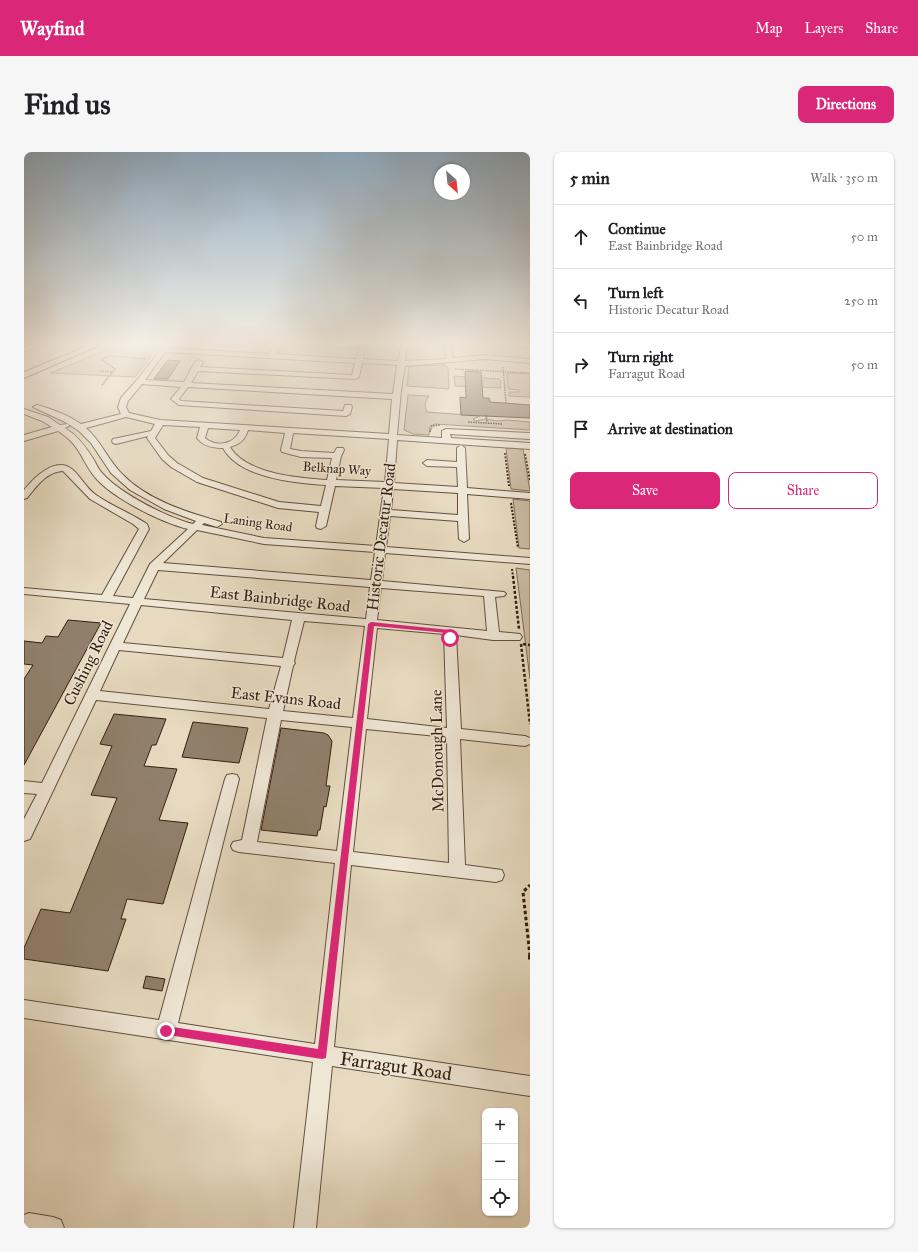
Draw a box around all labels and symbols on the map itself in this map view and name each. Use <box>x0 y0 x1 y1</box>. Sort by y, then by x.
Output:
north arrow <box>434 164 470 200</box>
street label: Belknap Way <box>302 459 373 479</box>
street label: Historic Decatur Road <box>362 462 400 612</box>
street label: Laning Road <box>223 510 294 536</box>
street label: East Bainbridge Road <box>209 582 351 617</box>
street label: Cushing Road <box>59 617 118 709</box>
route start <box>441 629 459 647</box>
street label: East Evans Road <box>230 683 342 713</box>
street label: McDonough Lane <box>426 689 449 813</box>
route end <box>157 1022 175 1040</box>
street label: Farragut Road <box>338 1047 454 1086</box>

